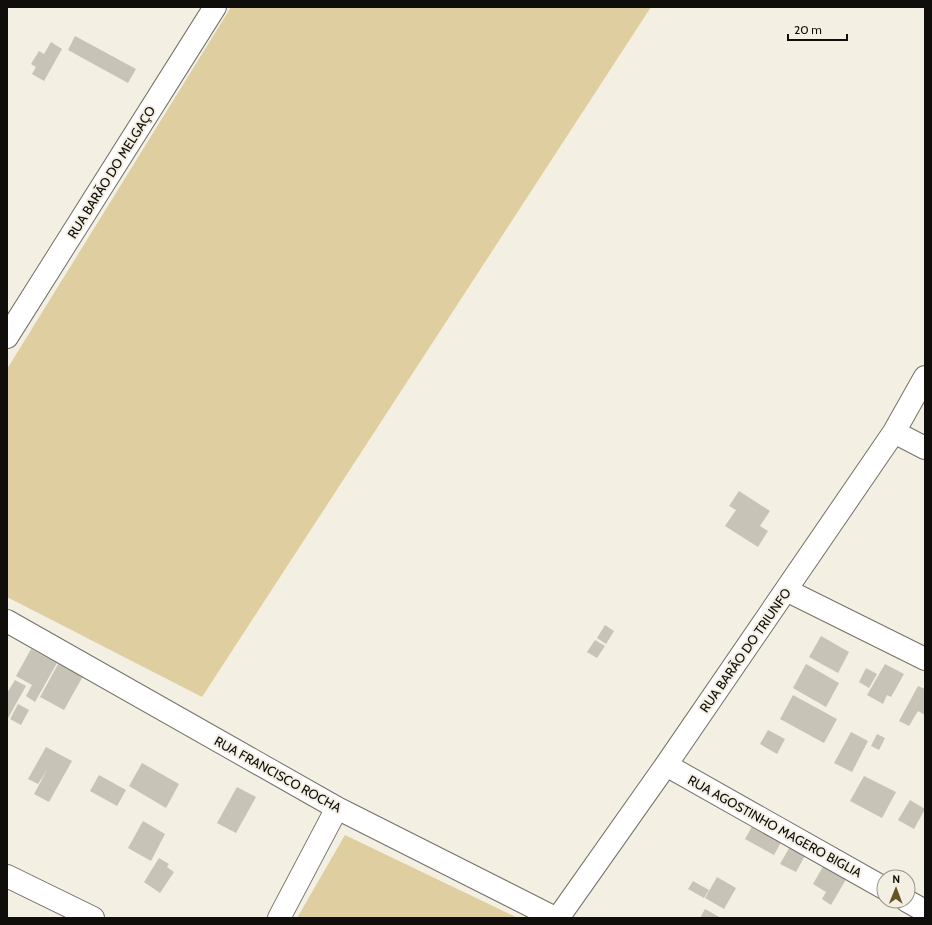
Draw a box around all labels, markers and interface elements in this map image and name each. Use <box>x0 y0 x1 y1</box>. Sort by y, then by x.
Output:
scale bar <box>788 16 847 42</box>
text: 20 m <box>794 22 822 37</box>
street label: RUA BARÃO DO MELGAÇO <box>64 103 158 241</box>
street label: RUA BARÃO DO TRIUNFO <box>696 585 794 715</box>
street label: RUA FRANCISCO ROCHA <box>212 732 344 816</box>
street label: RUA AGOSTINHO MAGERO BIGLIA <box>685 771 865 881</box>
north arrow <box>876 869 916 909</box>
text: N <box>892 872 900 886</box>

